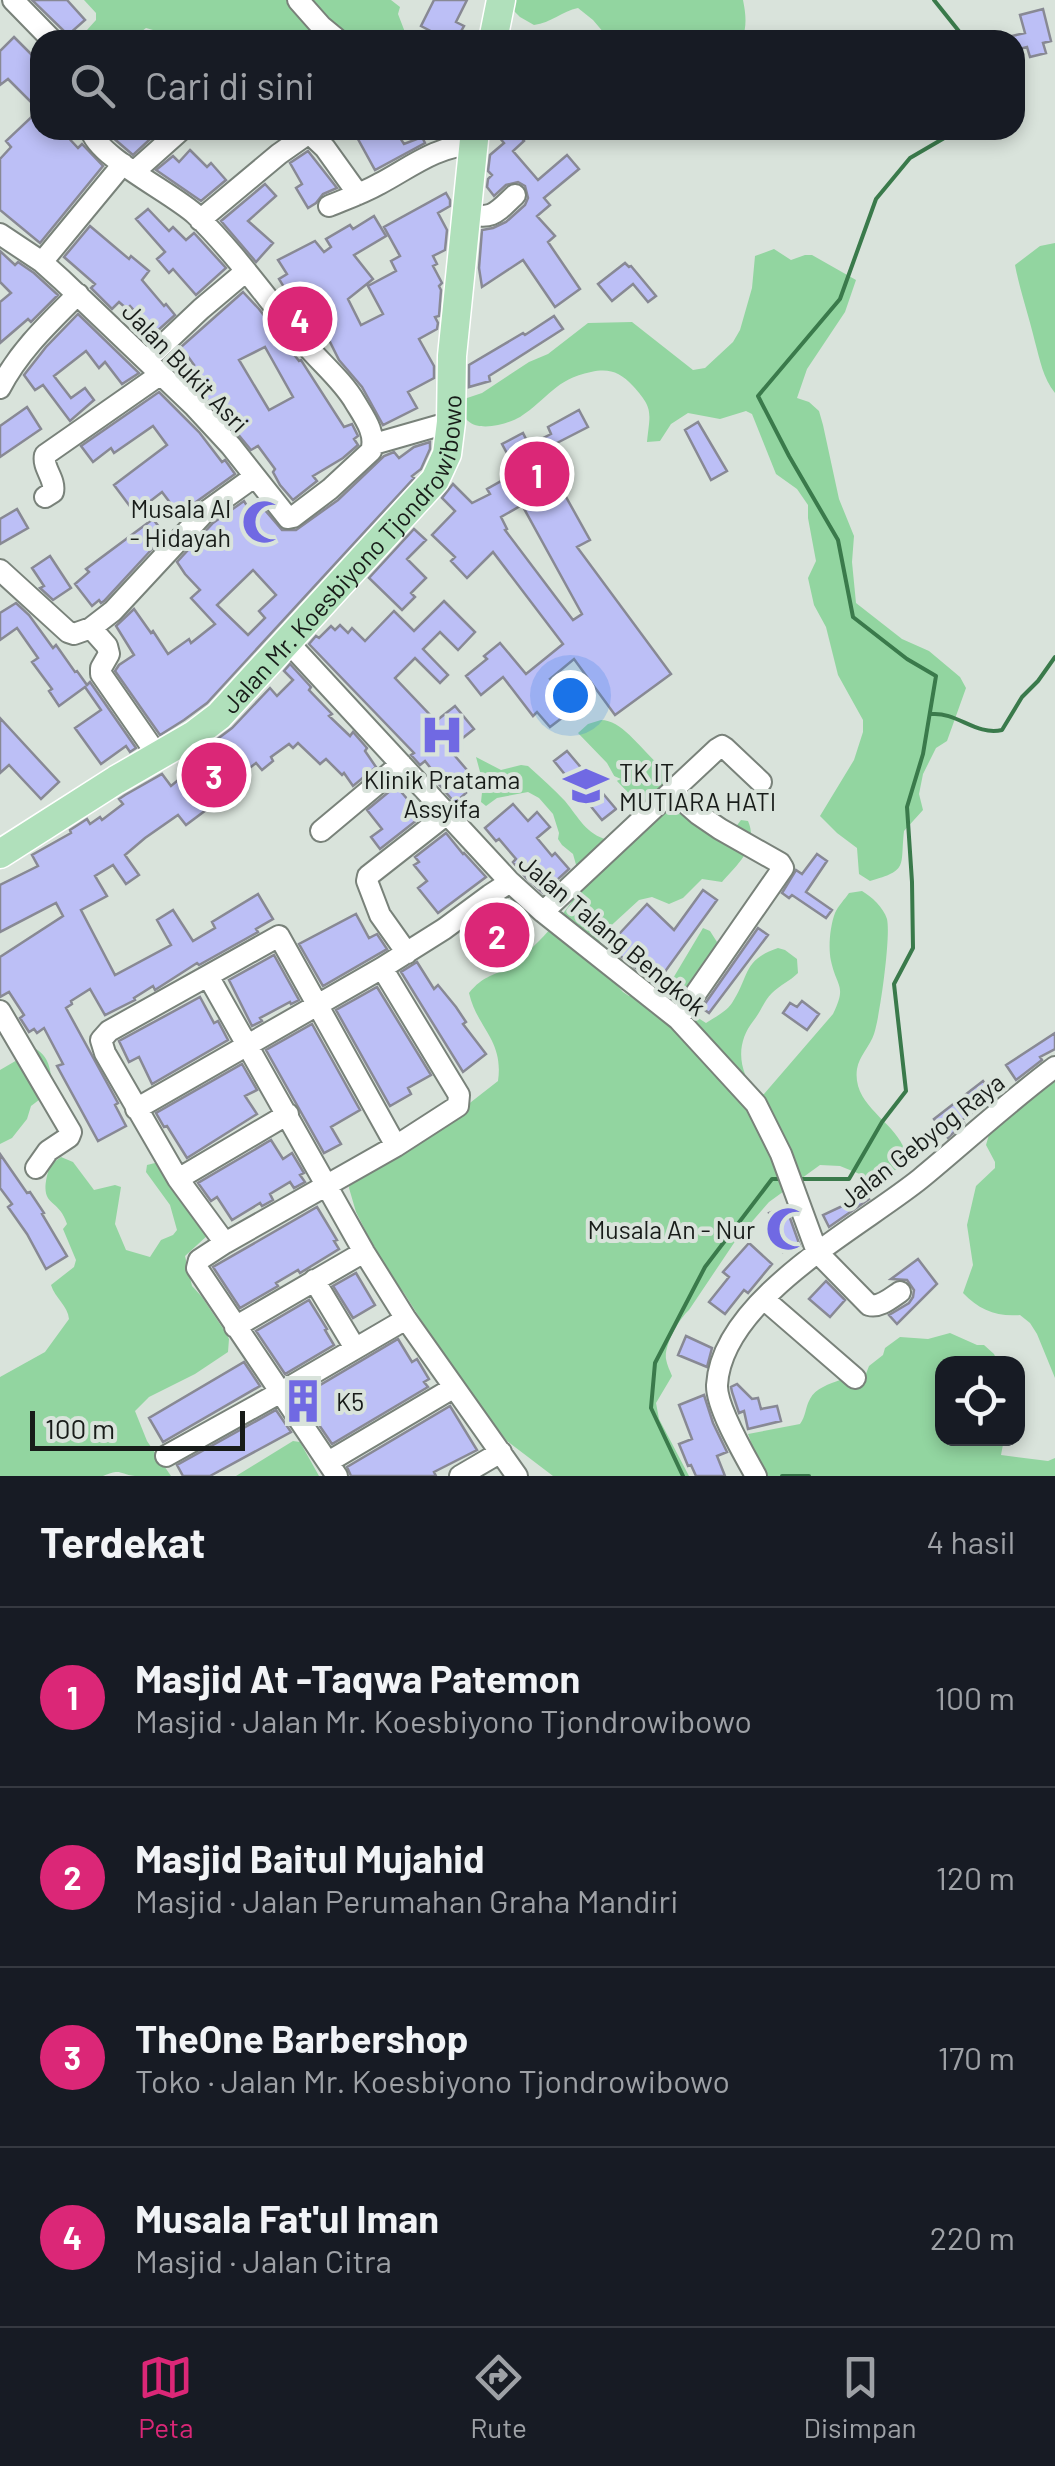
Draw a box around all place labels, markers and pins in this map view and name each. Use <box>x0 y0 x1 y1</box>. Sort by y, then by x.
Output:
pin: 4 <box>268 282 332 356</box>
pin: 1 <box>504 436 570 512</box>
place label: Musala Al - Hidayah <box>130 493 231 552</box>
mosque icon: Musala Al - Hidayah <box>240 498 288 546</box>
hospital icon: Klinik Pratama Assyifa <box>418 711 466 759</box>
pin: 3 <box>182 738 246 812</box>
place label: TK IT MUTIARA HATI <box>619 757 776 816</box>
school or university icon: TK IT MUTIARA HATI <box>562 762 610 810</box>
place label: Klinik Pratama Assyifa <box>364 764 520 823</box>
pin: 2 <box>464 898 530 972</box>
mosque icon: Musala An - Nur <box>764 1205 812 1253</box>
place label: Musala An - Nur <box>587 1214 755 1244</box>
building icon: K5 <box>279 1377 327 1425</box>
place label: K5 <box>336 1386 364 1416</box>

